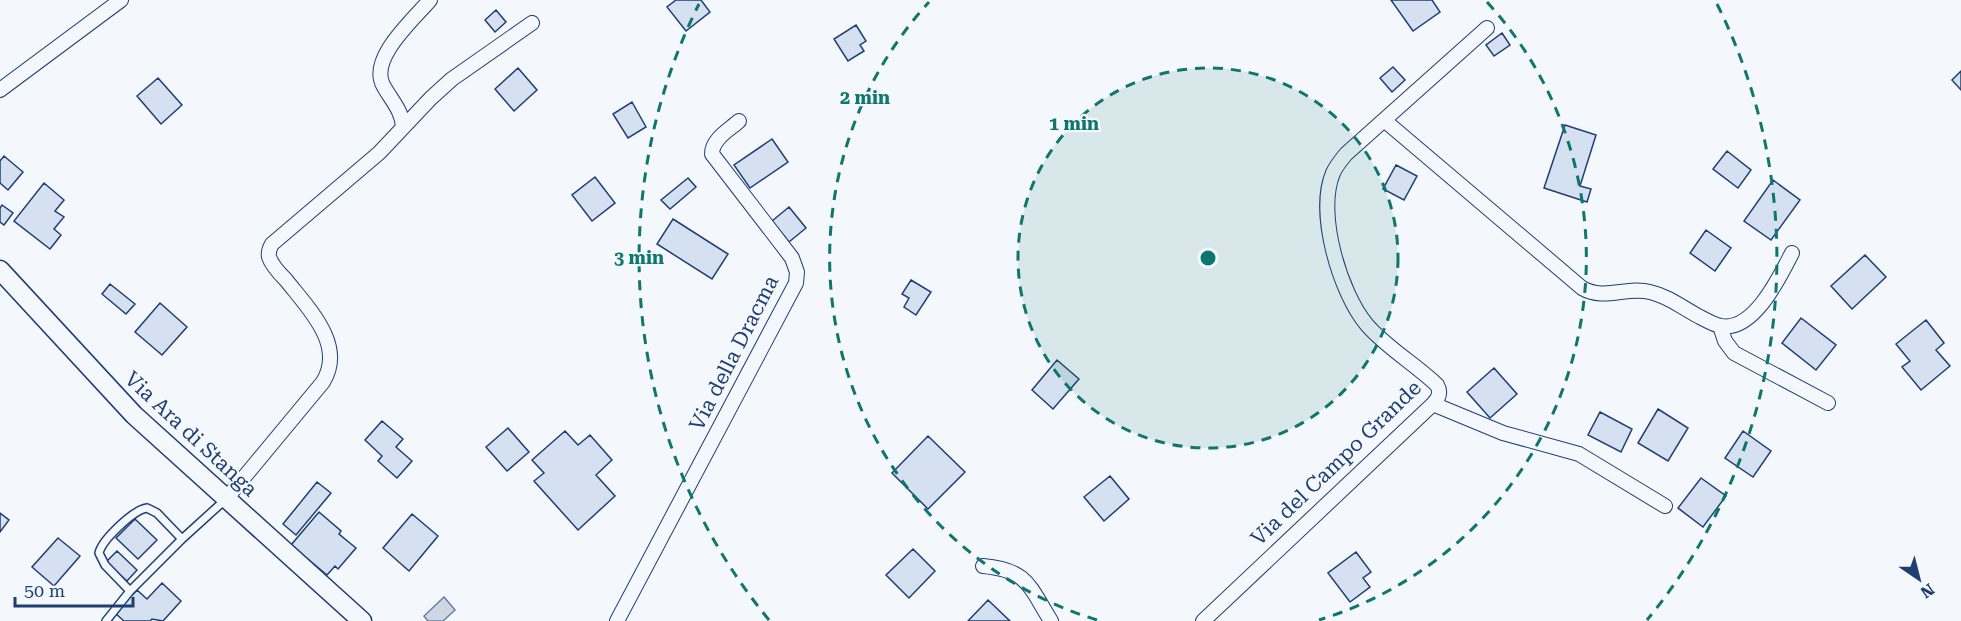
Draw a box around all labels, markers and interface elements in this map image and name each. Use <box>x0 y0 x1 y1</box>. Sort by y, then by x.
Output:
text: 2 min <box>840 87 890 108</box>
text: 1 min <box>1049 113 1099 134</box>
text: 3 min <box>614 247 664 268</box>
centre of rings <box>1198 248 1218 268</box>
street label: Via della Dracma <box>685 271 784 434</box>
street label: Via Ara di Stanga <box>120 367 263 502</box>
street label: Via del Campo Grande <box>1246 376 1426 550</box>
north arrow <box>1889 549 1949 609</box>
scale bar <box>15 570 134 608</box>
text: 50 m <box>24 580 65 601</box>
text: N <box>1917 580 1938 602</box>

